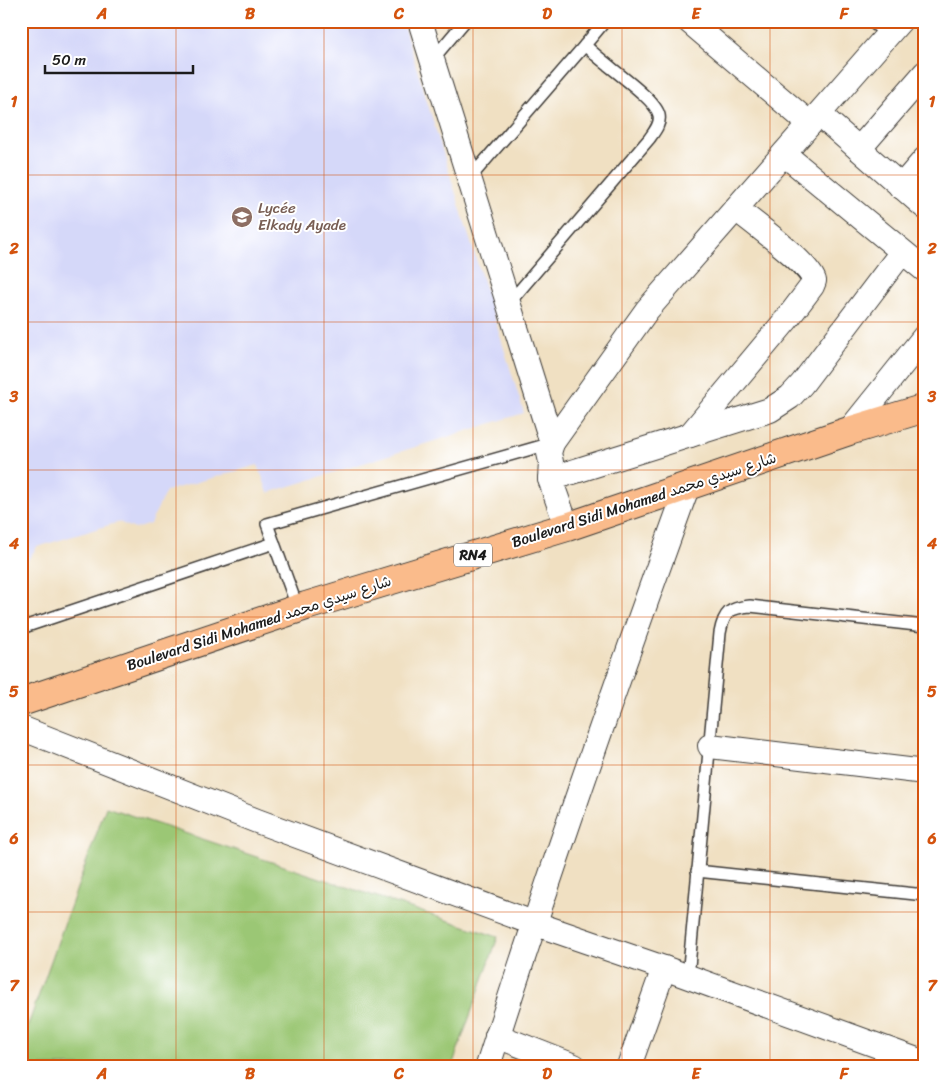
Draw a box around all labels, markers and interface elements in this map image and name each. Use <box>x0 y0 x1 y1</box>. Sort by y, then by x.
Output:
text: A <box>96 0 107 28</box>
text: B <box>245 0 256 28</box>
text: C <box>393 0 405 28</box>
text: D <box>542 0 552 28</box>
text: E <box>692 0 702 28</box>
text: F <box>839 0 850 28</box>
scale bar <box>45 42 192 74</box>
text: 50 m <box>52 47 87 73</box>
text: 1 <box>11 87 18 116</box>
text: 1 <box>929 87 936 116</box>
place label: Lycée Elkady Ayade <box>258 195 346 238</box>
school or university icon: Lycée Elkady Ayade <box>230 205 254 229</box>
text: 2 <box>8 234 19 263</box>
text: 2 <box>926 234 937 263</box>
text: 3 <box>9 382 19 411</box>
text: 3 <box>927 382 937 411</box>
street label: Boulevard Sidi Mohamed شارع سيدي محمد <box>508 445 780 555</box>
text: 4 <box>8 529 19 558</box>
text: 4 <box>926 529 937 558</box>
road number: RN4 <box>454 544 492 566</box>
street label: Boulevard Sidi Mohamed شارع سيدي محمد <box>123 568 395 678</box>
text: 5 <box>9 677 19 706</box>
text: 5 <box>927 677 937 706</box>
text: 6 <box>8 824 19 853</box>
text: 6 <box>926 824 937 853</box>
text: 7 <box>9 971 20 1000</box>
text: 7 <box>927 971 938 1000</box>
text: A <box>96 1059 107 1087</box>
text: B <box>245 1059 256 1087</box>
text: C <box>393 1059 405 1087</box>
text: D <box>542 1059 552 1087</box>
text: E <box>692 1059 702 1087</box>
text: F <box>839 1059 850 1087</box>

